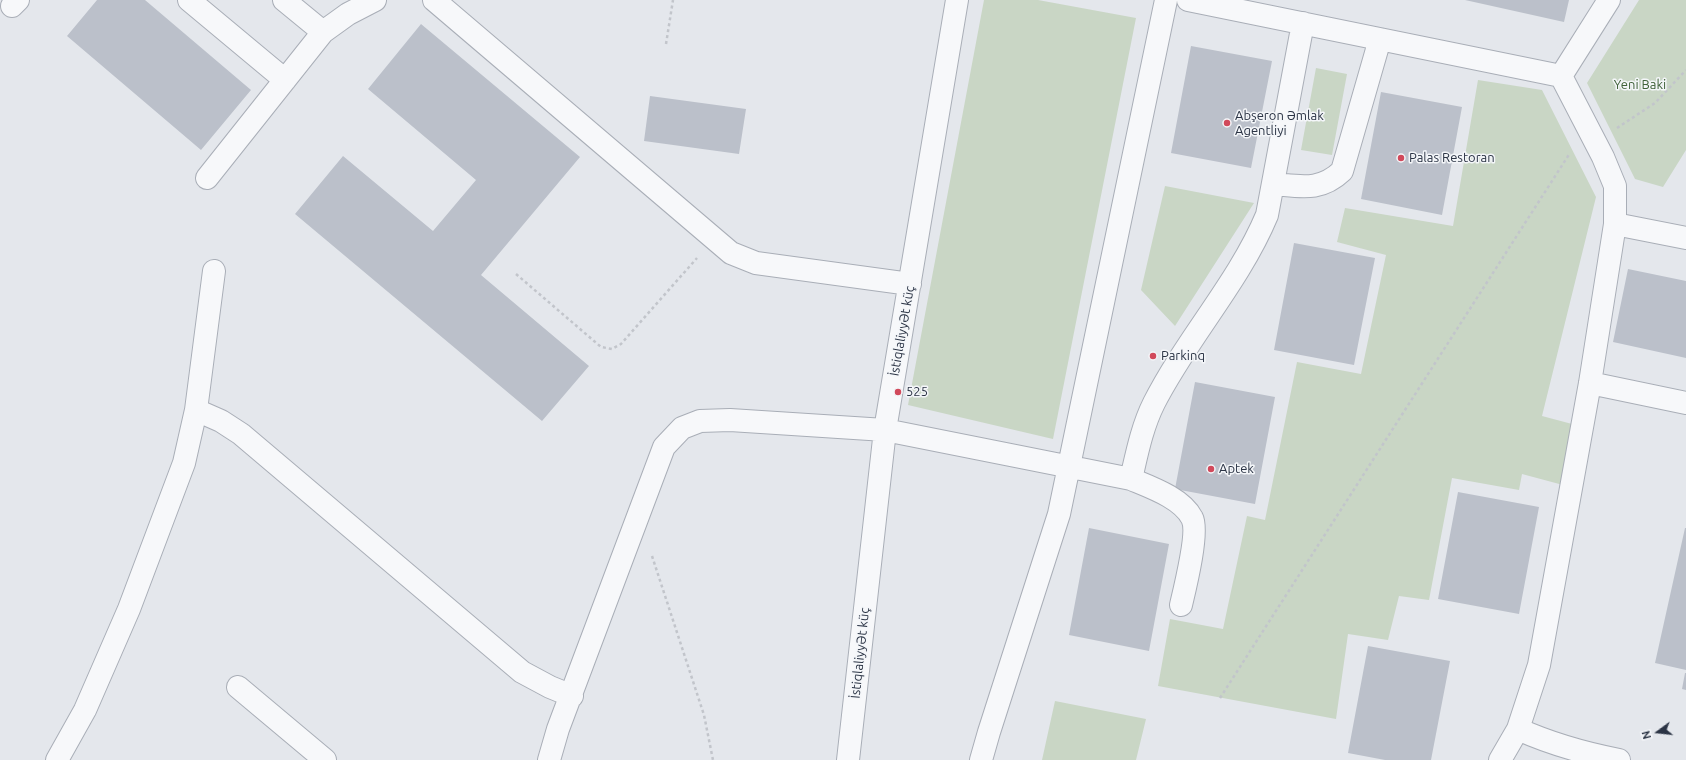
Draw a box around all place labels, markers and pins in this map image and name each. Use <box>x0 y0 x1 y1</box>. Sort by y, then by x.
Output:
place label: Abşeron Əmlak Agentliyi <box>1235 108 1324 139</box>
marker: Abşeron Əmlak Agentliyi <box>1222 118 1232 128</box>
place label: Palas Restoran <box>1409 150 1495 166</box>
marker: Palas Restoran <box>1396 153 1406 163</box>
place label: Parkinq <box>1161 348 1205 364</box>
marker: Parkinq <box>1148 351 1158 361</box>
place label: 525 <box>906 384 928 400</box>
marker: 525 <box>893 387 903 397</box>
place label: Aptek <box>1219 461 1254 477</box>
marker: Aptek <box>1206 464 1216 474</box>

